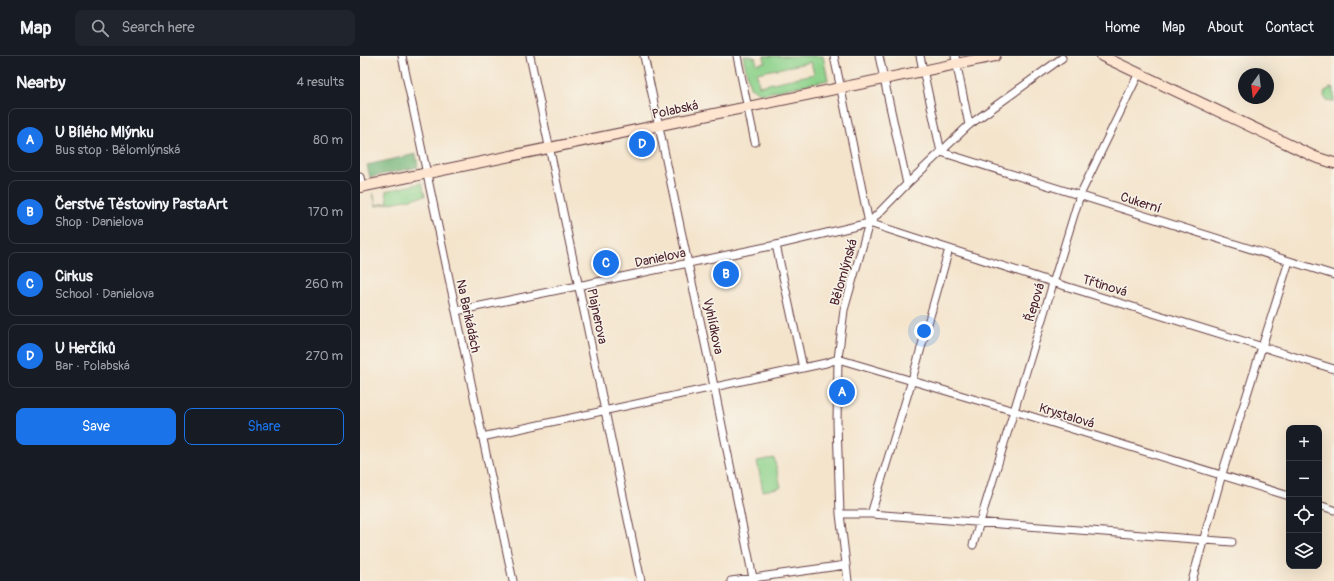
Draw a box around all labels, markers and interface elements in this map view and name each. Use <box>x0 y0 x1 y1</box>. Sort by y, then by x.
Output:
search box <box>75 10 355 46</box>
text: Map <box>20 16 51 40</box>
icon: search <box>89 17 111 39</box>
text: Search here <box>121 18 195 37</box>
text: Home <box>1105 19 1140 36</box>
text: Map <box>1162 19 1185 36</box>
text: About <box>1207 19 1243 36</box>
text: Contact <box>1265 19 1314 36</box>
north arrow <box>1238 68 1274 104</box>
text: Nearby <box>16 72 65 93</box>
text: 4 results <box>297 74 344 90</box>
street label: Polabská <box>651 97 700 123</box>
text: U Bílého Mlýnku <box>55 123 154 142</box>
pin: D <box>629 129 655 159</box>
text: A <box>26 132 34 148</box>
text: 80 m <box>313 132 343 148</box>
text: Bus stop · Bělomlýnská <box>55 142 180 158</box>
street label: Cukerní <box>1118 189 1163 217</box>
text: Čerstvé Těstoviny PastaArt <box>55 195 228 214</box>
text: B <box>26 204 34 220</box>
text: 170 m <box>308 204 343 220</box>
text: Shop · Danielova <box>55 214 144 230</box>
street label: Bělomlýnská <box>827 237 861 307</box>
street label: Danielova <box>633 245 687 271</box>
pin: C <box>593 248 619 278</box>
pin: B <box>713 259 739 289</box>
text: Cirkus <box>55 267 93 286</box>
street label: Třtinová <box>1080 272 1129 300</box>
text: C <box>26 276 34 292</box>
text: 260 m <box>305 276 343 292</box>
street label: Na Barikádách <box>452 278 484 354</box>
street label: Řepová <box>1022 281 1048 324</box>
text: School · Danielova <box>55 286 154 302</box>
street label: Plajnerova <box>583 287 611 345</box>
street label: Vyhlídkova <box>699 297 727 356</box>
your location <box>914 321 934 341</box>
text: U Herčíků <box>55 339 116 358</box>
text: D <box>26 348 34 364</box>
text: 270 m <box>306 348 343 364</box>
text: Bar · Polabská <box>55 358 130 374</box>
pin: A <box>829 377 855 407</box>
street label: Krystalová <box>1037 400 1096 432</box>
button: Save <box>16 408 176 445</box>
button: Share <box>184 408 344 445</box>
map controls <box>1286 425 1322 569</box>
button: + <box>1286 425 1322 461</box>
button: − <box>1286 461 1322 497</box>
button: locate <box>1286 497 1322 533</box>
button: layers <box>1286 533 1322 569</box>

